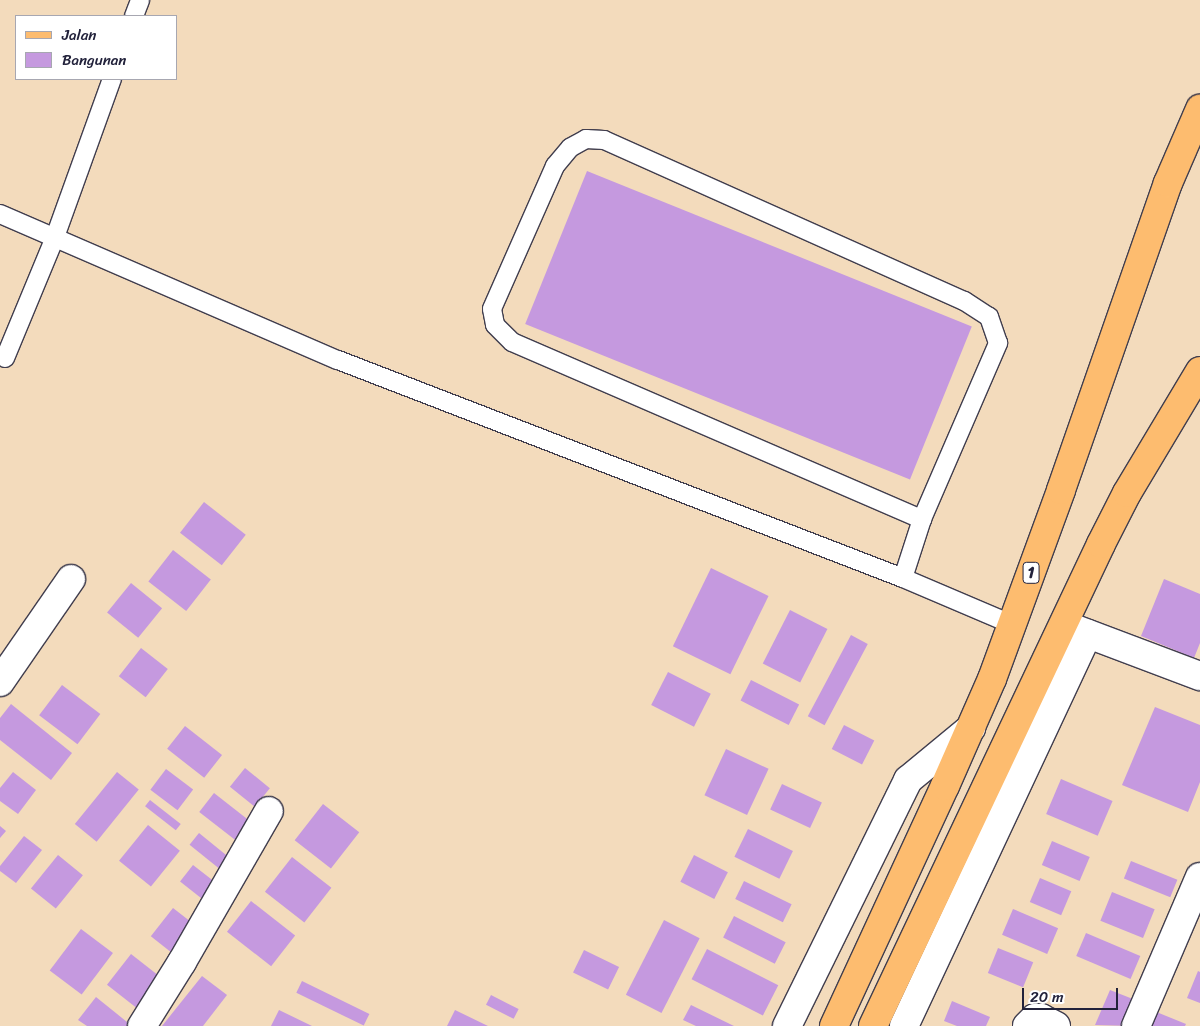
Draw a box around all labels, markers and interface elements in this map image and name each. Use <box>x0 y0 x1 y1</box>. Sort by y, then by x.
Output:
legend <box>15 15 178 80</box>
text: Jalan <box>62 22 96 48</box>
text: Bangunan <box>62 47 126 73</box>
road number: 1 <box>1022 560 1040 586</box>
scale bar <box>1025 978 1121 1010</box>
text: 20 m <box>1030 984 1064 1010</box>

